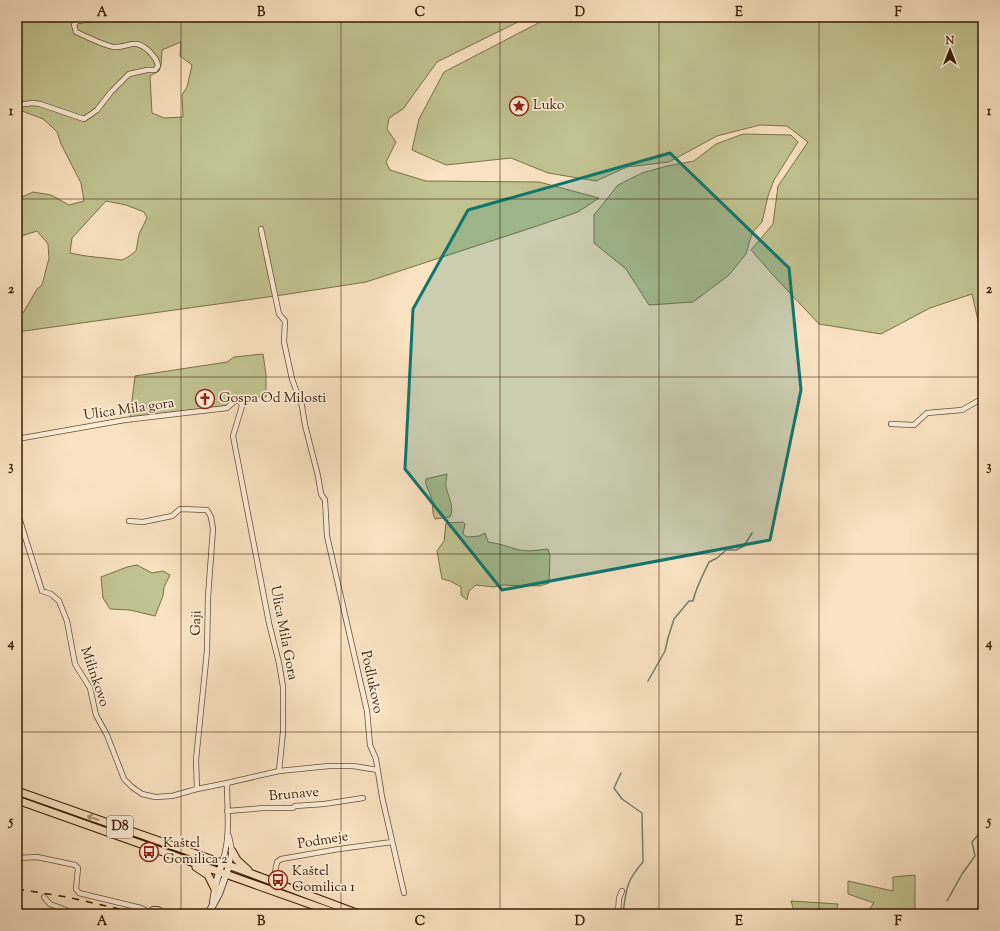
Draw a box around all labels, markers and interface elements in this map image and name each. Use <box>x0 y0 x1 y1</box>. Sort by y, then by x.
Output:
text: A <box>97 4 108 22</box>
text: B <box>257 4 266 22</box>
text: C <box>415 4 425 22</box>
text: D <box>575 4 585 22</box>
text: E <box>735 4 743 22</box>
text: F <box>894 4 902 22</box>
north arrow <box>930 30 970 70</box>
text: N <box>945 33 955 49</box>
place icon: Luko <box>508 95 530 117</box>
place label: Luko <box>533 96 565 116</box>
text: 1 <box>9 103 14 121</box>
text: 1 <box>987 103 992 121</box>
text: 2 <box>8 281 15 299</box>
text: 2 <box>986 281 993 299</box>
church icon: Gospa Od Milosti <box>194 388 216 410</box>
place label: Gospa Od Milosti <box>219 389 326 409</box>
street label: Ulica Mila gora <box>82 394 176 426</box>
text: 3 <box>8 458 14 476</box>
text: 3 <box>986 458 992 476</box>
street label: Ulica Mila Gora <box>264 584 302 683</box>
street label: Gaji <box>187 610 207 636</box>
text: 4 <box>7 635 15 653</box>
text: 4 <box>985 635 993 653</box>
street label: Milinkovo <box>74 644 114 710</box>
street label: Podlukovo <box>355 649 387 716</box>
street label: Brunave <box>268 783 320 807</box>
text: 5 <box>8 813 14 831</box>
one-way arrow <box>87 813 99 821</box>
text: 5 <box>986 813 992 831</box>
road number: D8 <box>107 816 133 838</box>
street label: Podmeje <box>296 827 350 855</box>
place label: Kaštel Gomilica 2 <box>163 834 228 870</box>
bus stop icon: Kaštel Gomilica 2 <box>138 841 160 863</box>
place label: Kaštel Gomilica 1 <box>292 862 355 898</box>
bus stop icon: Kaštel Gomilica 1 <box>267 869 289 891</box>
text: A <box>97 913 108 931</box>
text: B <box>257 913 266 931</box>
text: C <box>415 913 425 931</box>
text: D <box>575 913 585 931</box>
text: E <box>735 913 743 931</box>
text: F <box>894 913 902 931</box>

